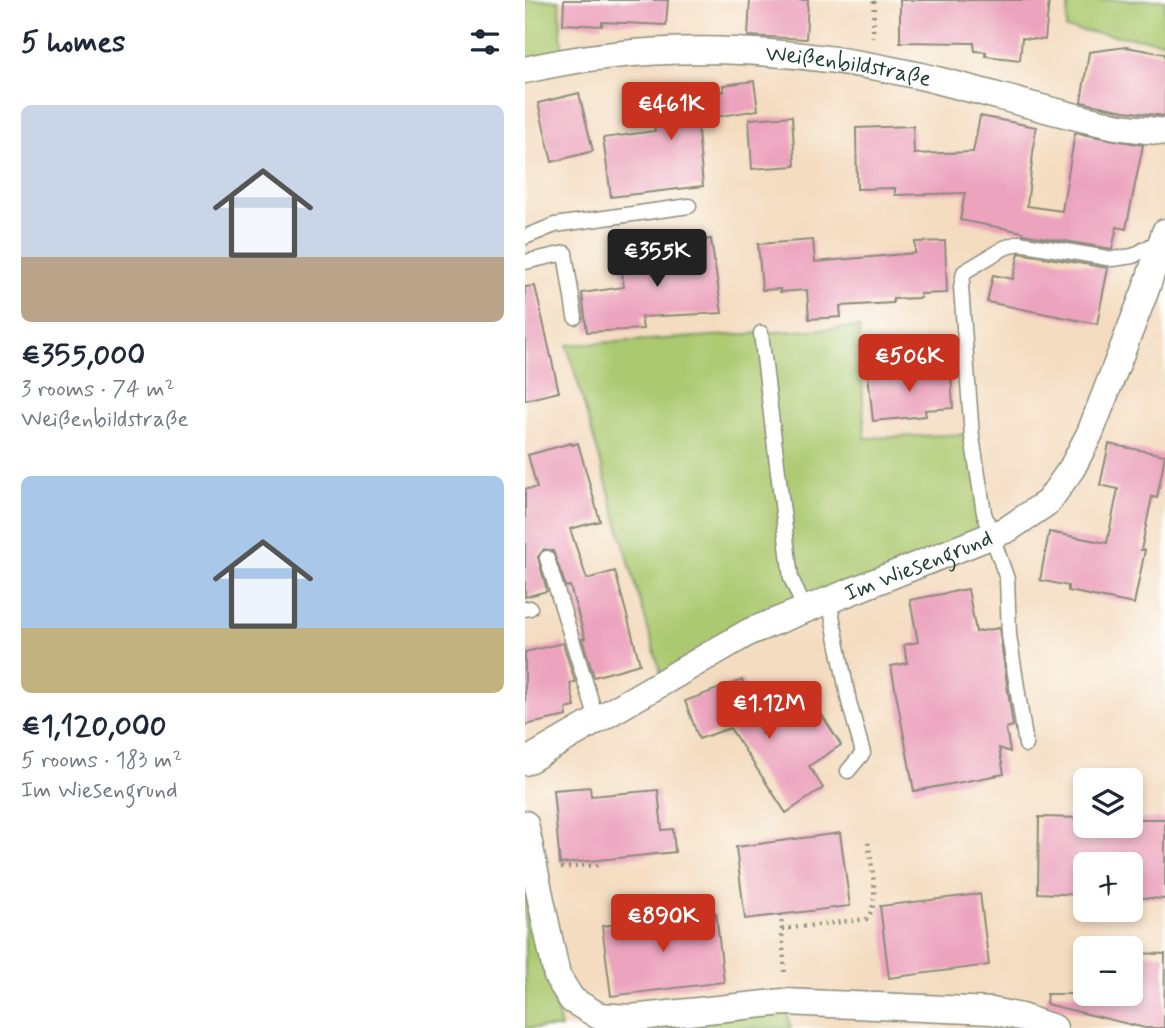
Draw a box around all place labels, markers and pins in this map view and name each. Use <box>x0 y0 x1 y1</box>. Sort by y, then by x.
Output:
pin: €461K <box>622 82 720 142</box>
pin: €355K <box>608 230 706 289</box>
pin: €506K <box>860 334 958 394</box>
pin: €1.12M <box>712 682 826 741</box>
pin: €890K <box>614 894 712 954</box>

